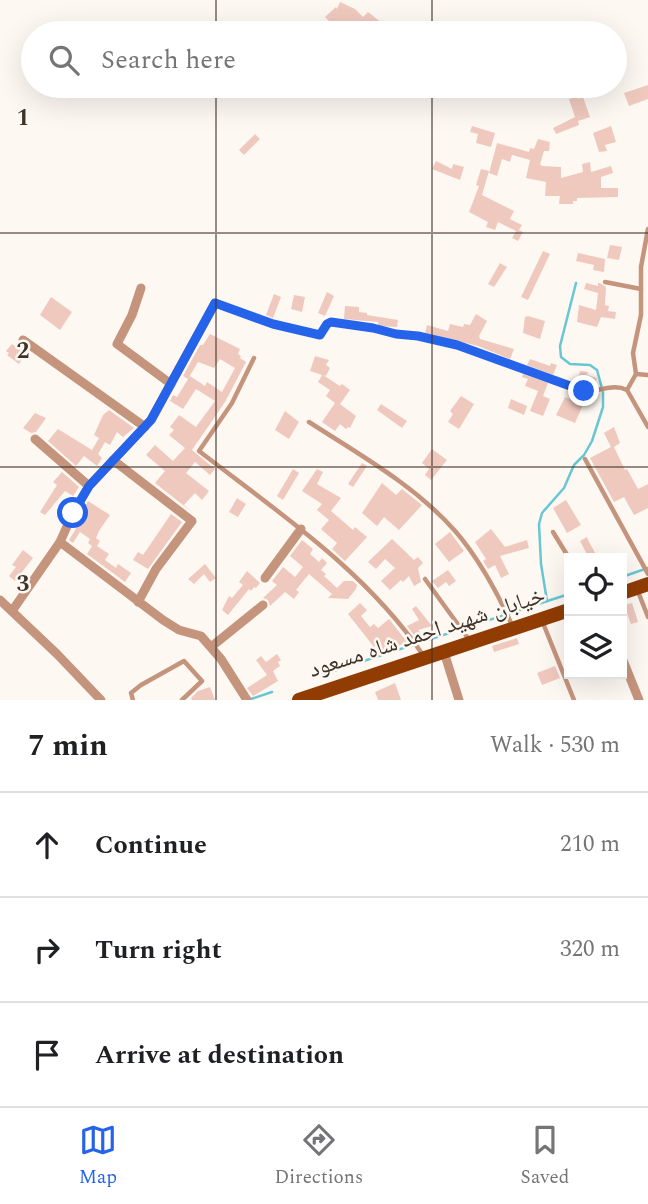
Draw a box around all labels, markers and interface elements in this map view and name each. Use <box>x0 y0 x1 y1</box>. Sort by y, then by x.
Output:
search box <box>21 21 627 98</box>
text: Search here <box>101 40 236 80</box>
icon: search <box>45 41 83 79</box>
text: 1 <box>17 101 29 136</box>
text: 2 <box>17 334 30 369</box>
route end <box>568 375 599 406</box>
route start <box>57 497 88 528</box>
map controls <box>564 553 627 679</box>
button: locate <box>564 553 627 616</box>
text: 3 <box>17 567 30 602</box>
street label: خیابان شهید احمد شاه مسعود <box>304 578 550 688</box>
button: layers <box>564 616 627 679</box>
text: 7 min <box>28 723 108 769</box>
text: Walk · 530 m <box>490 728 620 763</box>
text: Continue <box>95 825 207 865</box>
icon: ahead <box>28 826 66 864</box>
text: 210 m <box>560 827 620 862</box>
text: Turn right <box>95 930 222 970</box>
icon: right <box>28 931 66 969</box>
text: 320 m <box>560 932 620 967</box>
text: Arrive at destination <box>95 1035 344 1075</box>
icon: arrive <box>28 1036 66 1074</box>
tab: Map <box>79 1121 117 1192</box>
tab: Directions <box>274 1121 363 1192</box>
tab: Saved <box>521 1121 569 1192</box>

